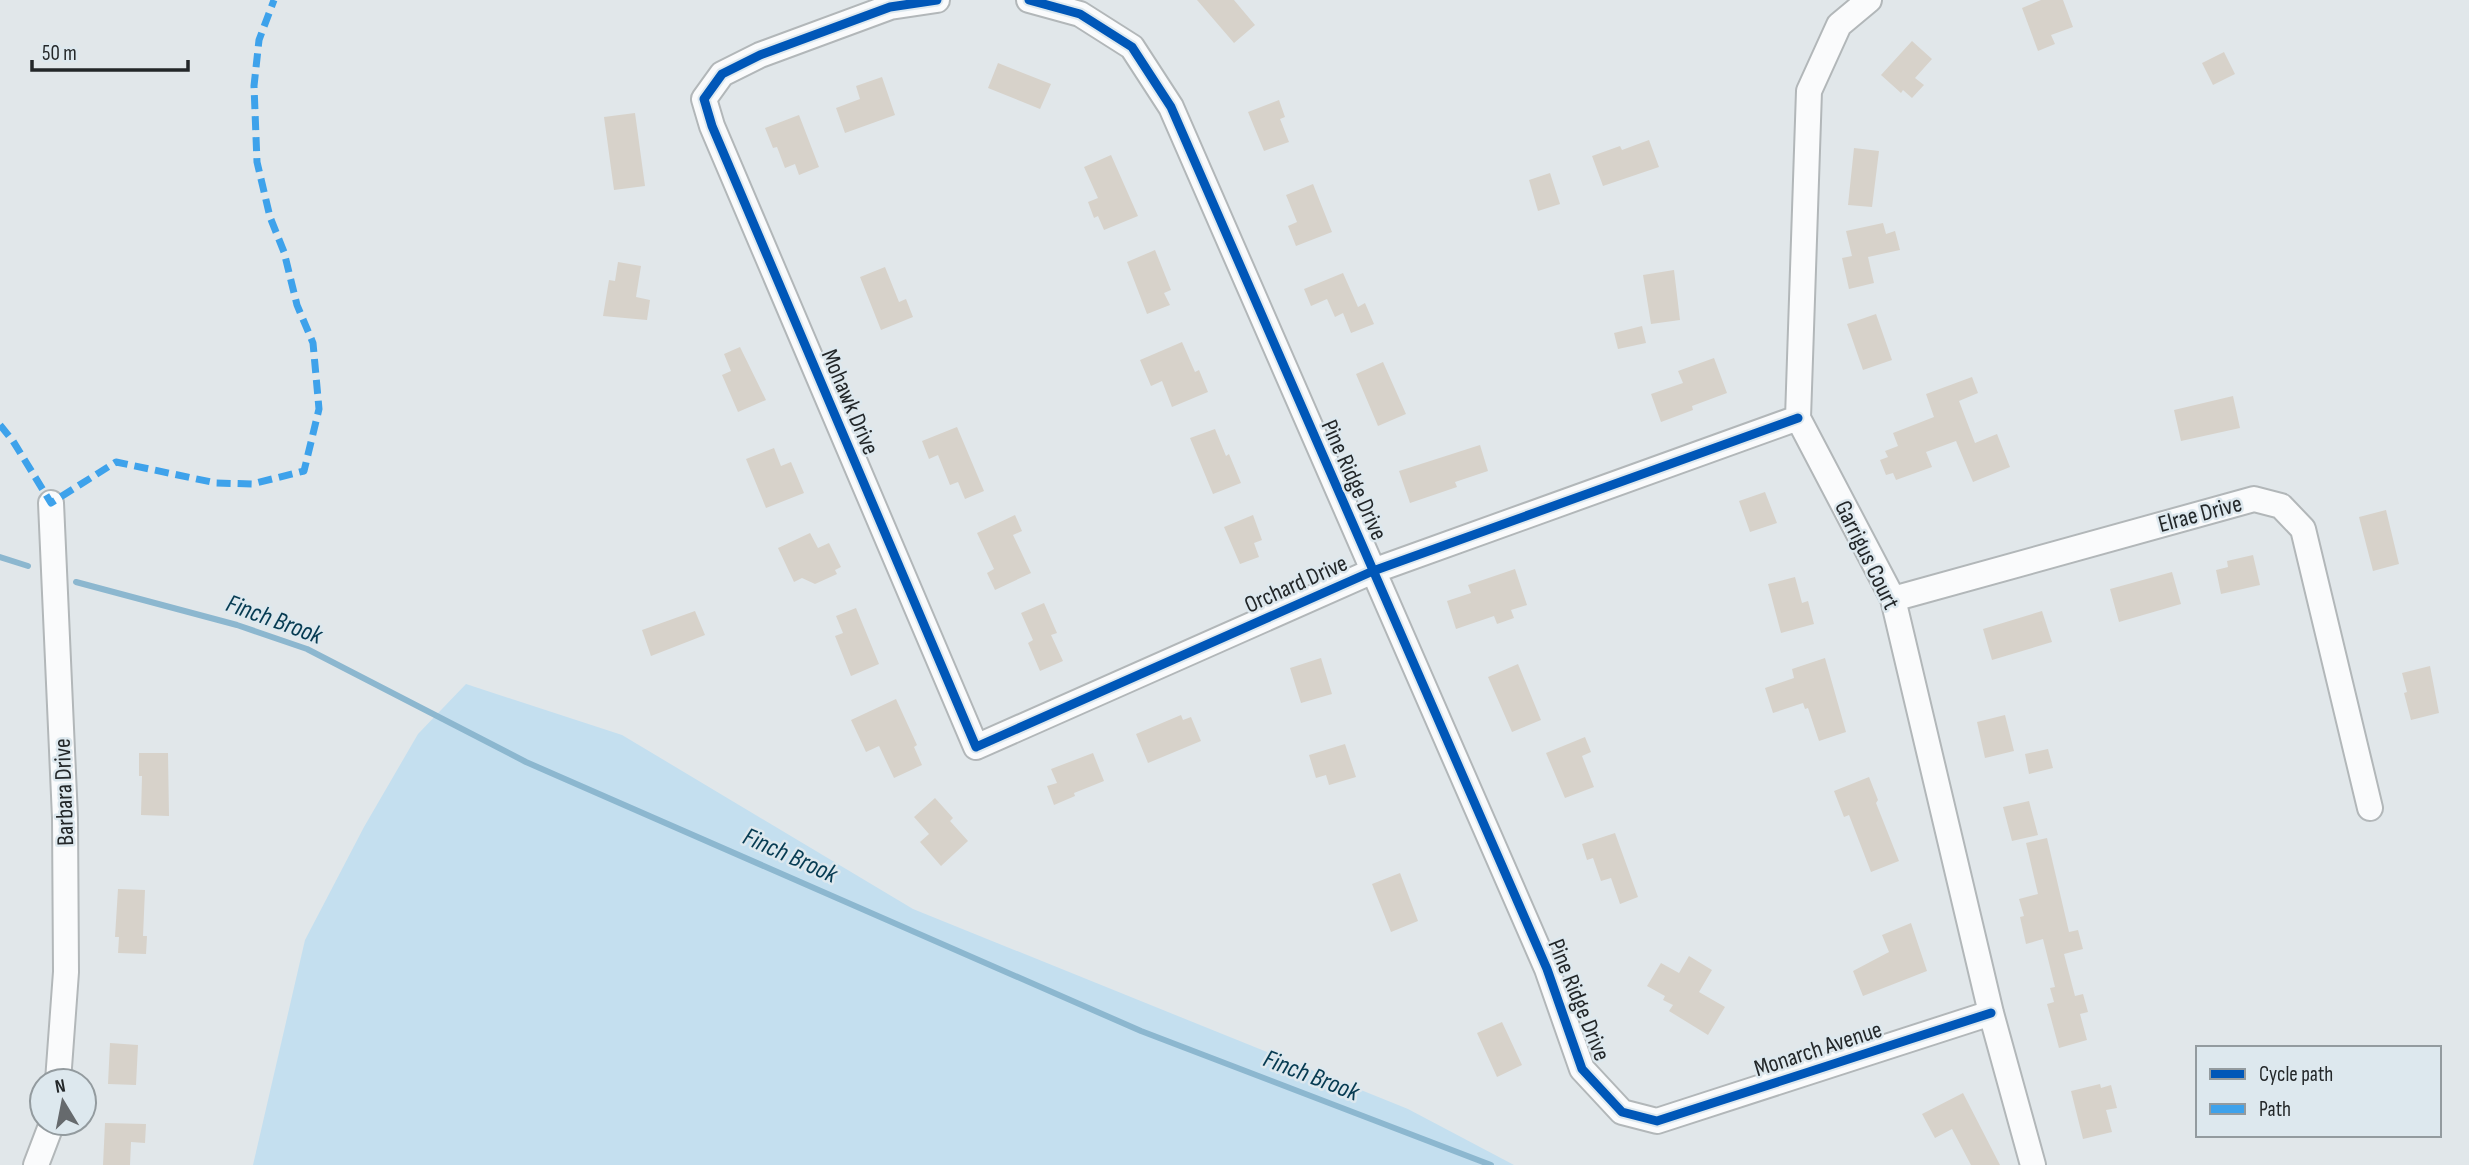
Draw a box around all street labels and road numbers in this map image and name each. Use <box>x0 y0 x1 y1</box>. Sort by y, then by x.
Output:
street label: Mohawk Drive <box>815 345 885 459</box>
street label: Pine Ridge Drive <box>1315 415 1393 545</box>
street label: Elrae Drive <box>2155 489 2245 539</box>
street label: Garrigus Court <box>1828 496 1906 614</box>
street label: Orchard Drive <box>1240 548 1352 620</box>
street label: Barbara Drive <box>48 738 80 846</box>
street label: Pine Ridge Drive <box>1541 935 1617 1065</box>
street label: Monarch Avenue <box>1750 1015 1886 1083</box>

